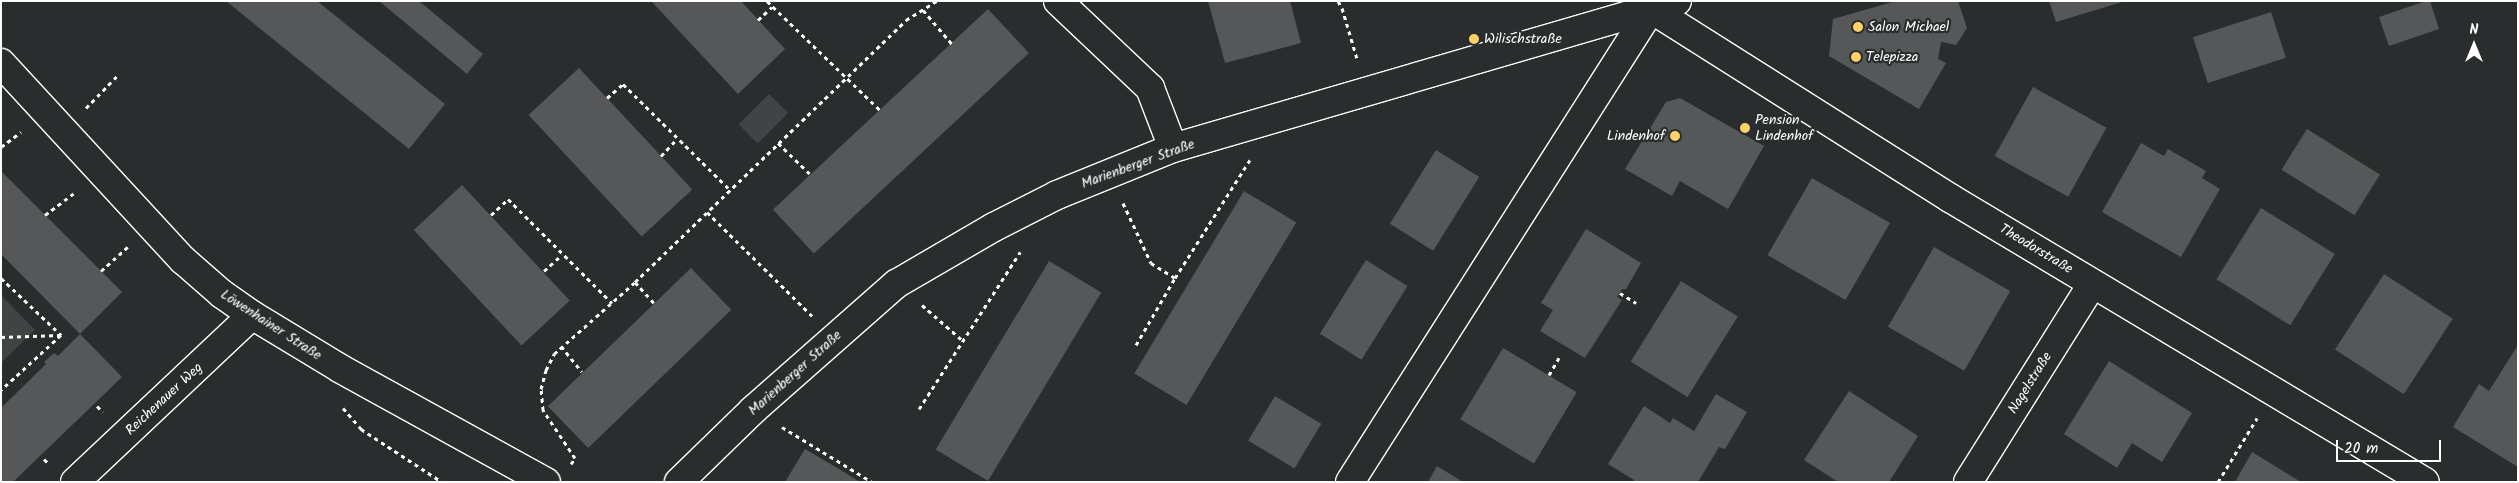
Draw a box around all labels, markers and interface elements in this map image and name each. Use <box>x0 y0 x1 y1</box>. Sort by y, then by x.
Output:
place label: Salon Michael <box>1868 19 1949 35</box>
text: N <box>2470 19 2478 41</box>
north arrow <box>2449 20 2499 70</box>
marker: Salon Michael <box>1852 21 1864 33</box>
place label: Wilischstraße <box>1484 31 1562 47</box>
marker: Wilischstraße <box>1468 33 1480 45</box>
place label: Telepizza <box>1866 49 1918 65</box>
marker: Telepizza <box>1850 51 1862 63</box>
place label: Pension Lindenhof <box>1755 112 1813 144</box>
marker: Pension Lindenhof <box>1739 122 1751 134</box>
place label: Lindenhof <box>1607 128 1665 144</box>
marker: Lindenhof <box>1669 130 1681 142</box>
street label: Marienberger Straße <box>1079 136 1197 192</box>
street label: Theodorstraße <box>1996 221 2076 277</box>
street label: Löwenhainer Straße <box>217 286 325 364</box>
street label: Marienberger Straße <box>745 327 845 419</box>
street label: Nagelstraße <box>2004 349 2056 417</box>
street label: Reichenauer Weg <box>122 359 206 439</box>
scale bar <box>2339 430 2444 462</box>
text: 20 m <box>2344 437 2378 461</box>

